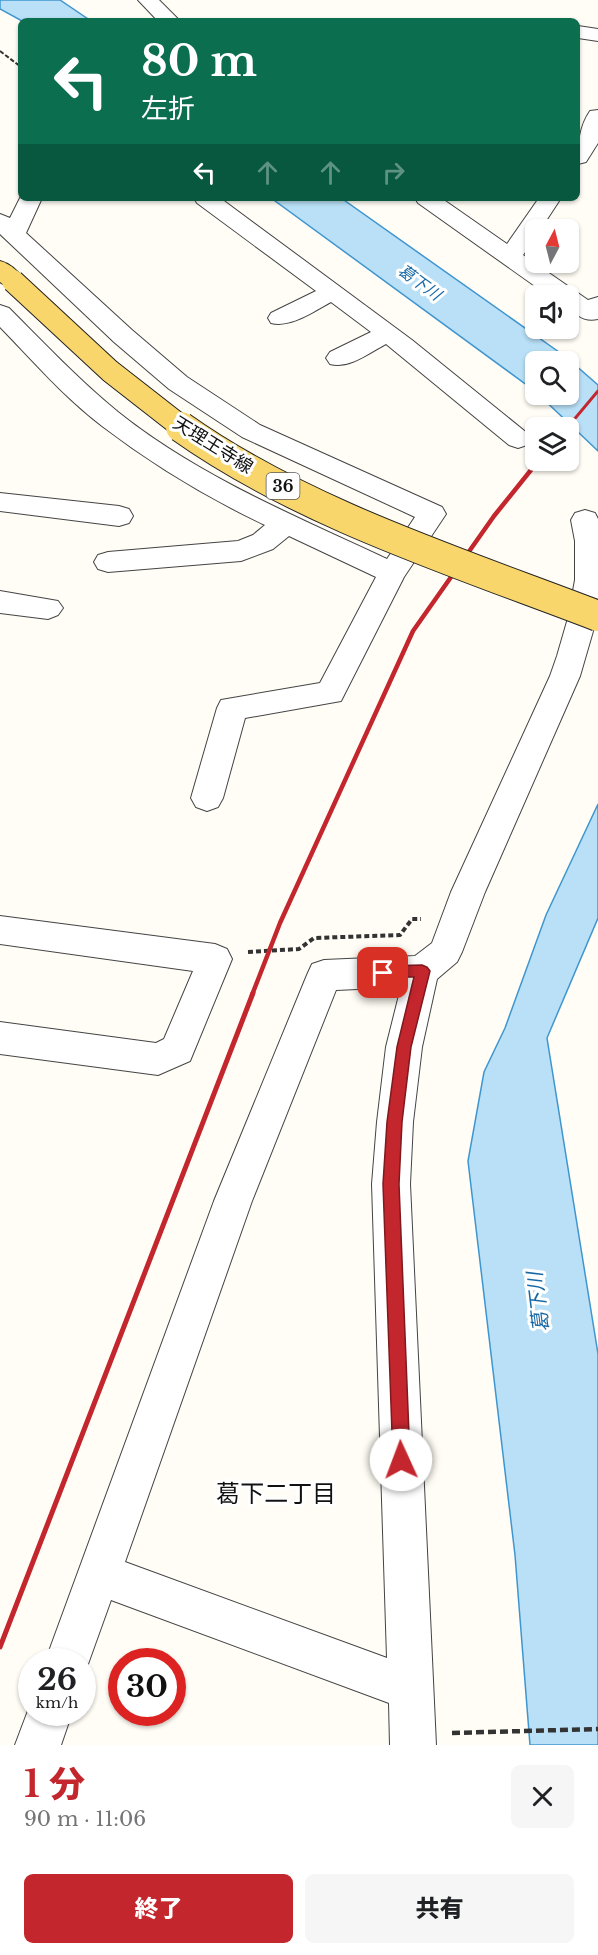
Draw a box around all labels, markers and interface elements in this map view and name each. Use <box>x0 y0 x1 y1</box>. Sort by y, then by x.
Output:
text: 80 m <box>141 35 257 87</box>
icon: left <box>42 42 120 120</box>
text: 左折 <box>141 92 195 125</box>
icon: left <box>188 156 221 189</box>
icon: ahead <box>251 156 284 189</box>
icon: ahead <box>314 156 347 189</box>
icon: right <box>377 156 410 189</box>
north arrow <box>525 219 579 273</box>
map controls <box>525 219 579 471</box>
water label: 葛下川 <box>395 260 447 305</box>
button: sound <box>525 285 579 339</box>
button: search <box>525 351 579 405</box>
street label: 天理王寺線 <box>169 412 257 478</box>
button: layers <box>525 417 579 471</box>
road number: 36 <box>266 473 300 499</box>
pin <box>357 947 408 998</box>
icon: arrive <box>366 956 399 989</box>
water label: 葛下川 <box>522 1269 554 1333</box>
position arrow <box>369 1428 433 1492</box>
district label: 葛下二丁目 <box>216 1479 336 1508</box>
speed limit sign: 30 <box>108 1648 186 1726</box>
text: 26 <box>37 1661 77 1698</box>
text: km/h <box>36 1693 78 1712</box>
text: 1 分 <box>24 1762 85 1807</box>
button: close <box>511 1765 574 1828</box>
text: 90 m · 11:06 <box>24 1807 146 1831</box>
button: 終了 <box>24 1874 293 1943</box>
button: 共有 <box>305 1874 574 1943</box>

